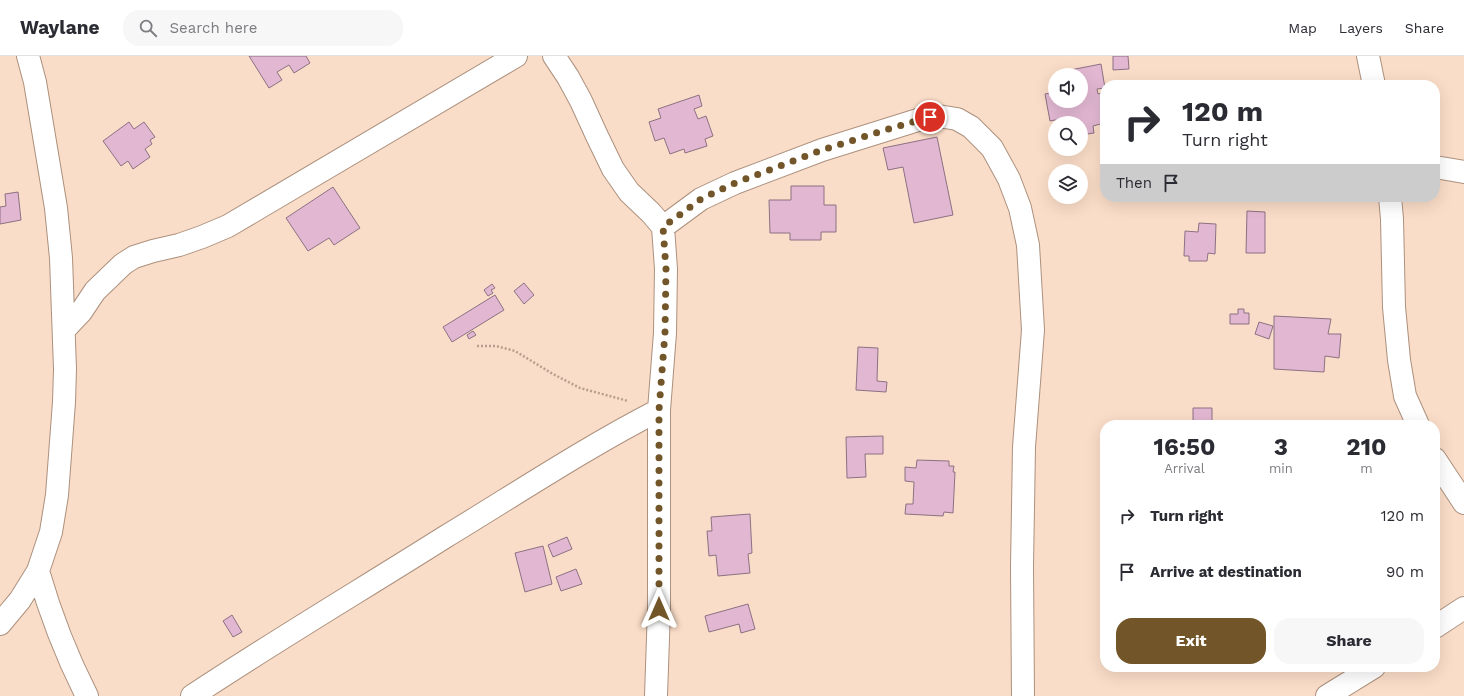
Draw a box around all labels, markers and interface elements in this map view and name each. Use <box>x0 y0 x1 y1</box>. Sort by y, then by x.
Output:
search box <box>123 10 403 46</box>
text: Waylane <box>20 16 99 39</box>
icon: search <box>137 17 159 39</box>
text: Search here <box>169 19 257 37</box>
text: Map <box>1288 20 1317 36</box>
text: Layers <box>1339 20 1383 36</box>
text: Share <box>1405 20 1444 36</box>
map controls <box>1048 68 1088 204</box>
button: sound <box>1048 68 1088 108</box>
text: 120 m <box>1182 95 1263 128</box>
icon: right <box>1116 96 1168 148</box>
pin <box>913 100 947 134</box>
icon: arrive <box>919 106 941 128</box>
button: search <box>1048 116 1088 156</box>
text: Turn right <box>1182 129 1268 150</box>
button: layers <box>1048 164 1088 204</box>
icon: arrive <box>1160 172 1182 194</box>
text: Then <box>1116 174 1152 192</box>
text: 16:50 <box>1154 433 1215 461</box>
text: 3 <box>1274 433 1288 461</box>
text: 210 <box>1346 433 1386 461</box>
text: Arrival <box>1164 461 1205 476</box>
text: min <box>1269 461 1293 476</box>
text: m <box>1360 461 1373 476</box>
icon: right <box>1116 505 1138 527</box>
text: Turn right <box>1150 507 1223 525</box>
text: 120 m <box>1381 507 1424 525</box>
icon: arrive <box>1116 561 1138 583</box>
text: Arrive at destination <box>1150 563 1302 581</box>
text: 90 m <box>1386 563 1424 581</box>
position arrow <box>638 588 680 630</box>
button: Exit <box>1116 618 1266 664</box>
button: Share <box>1274 618 1424 664</box>

